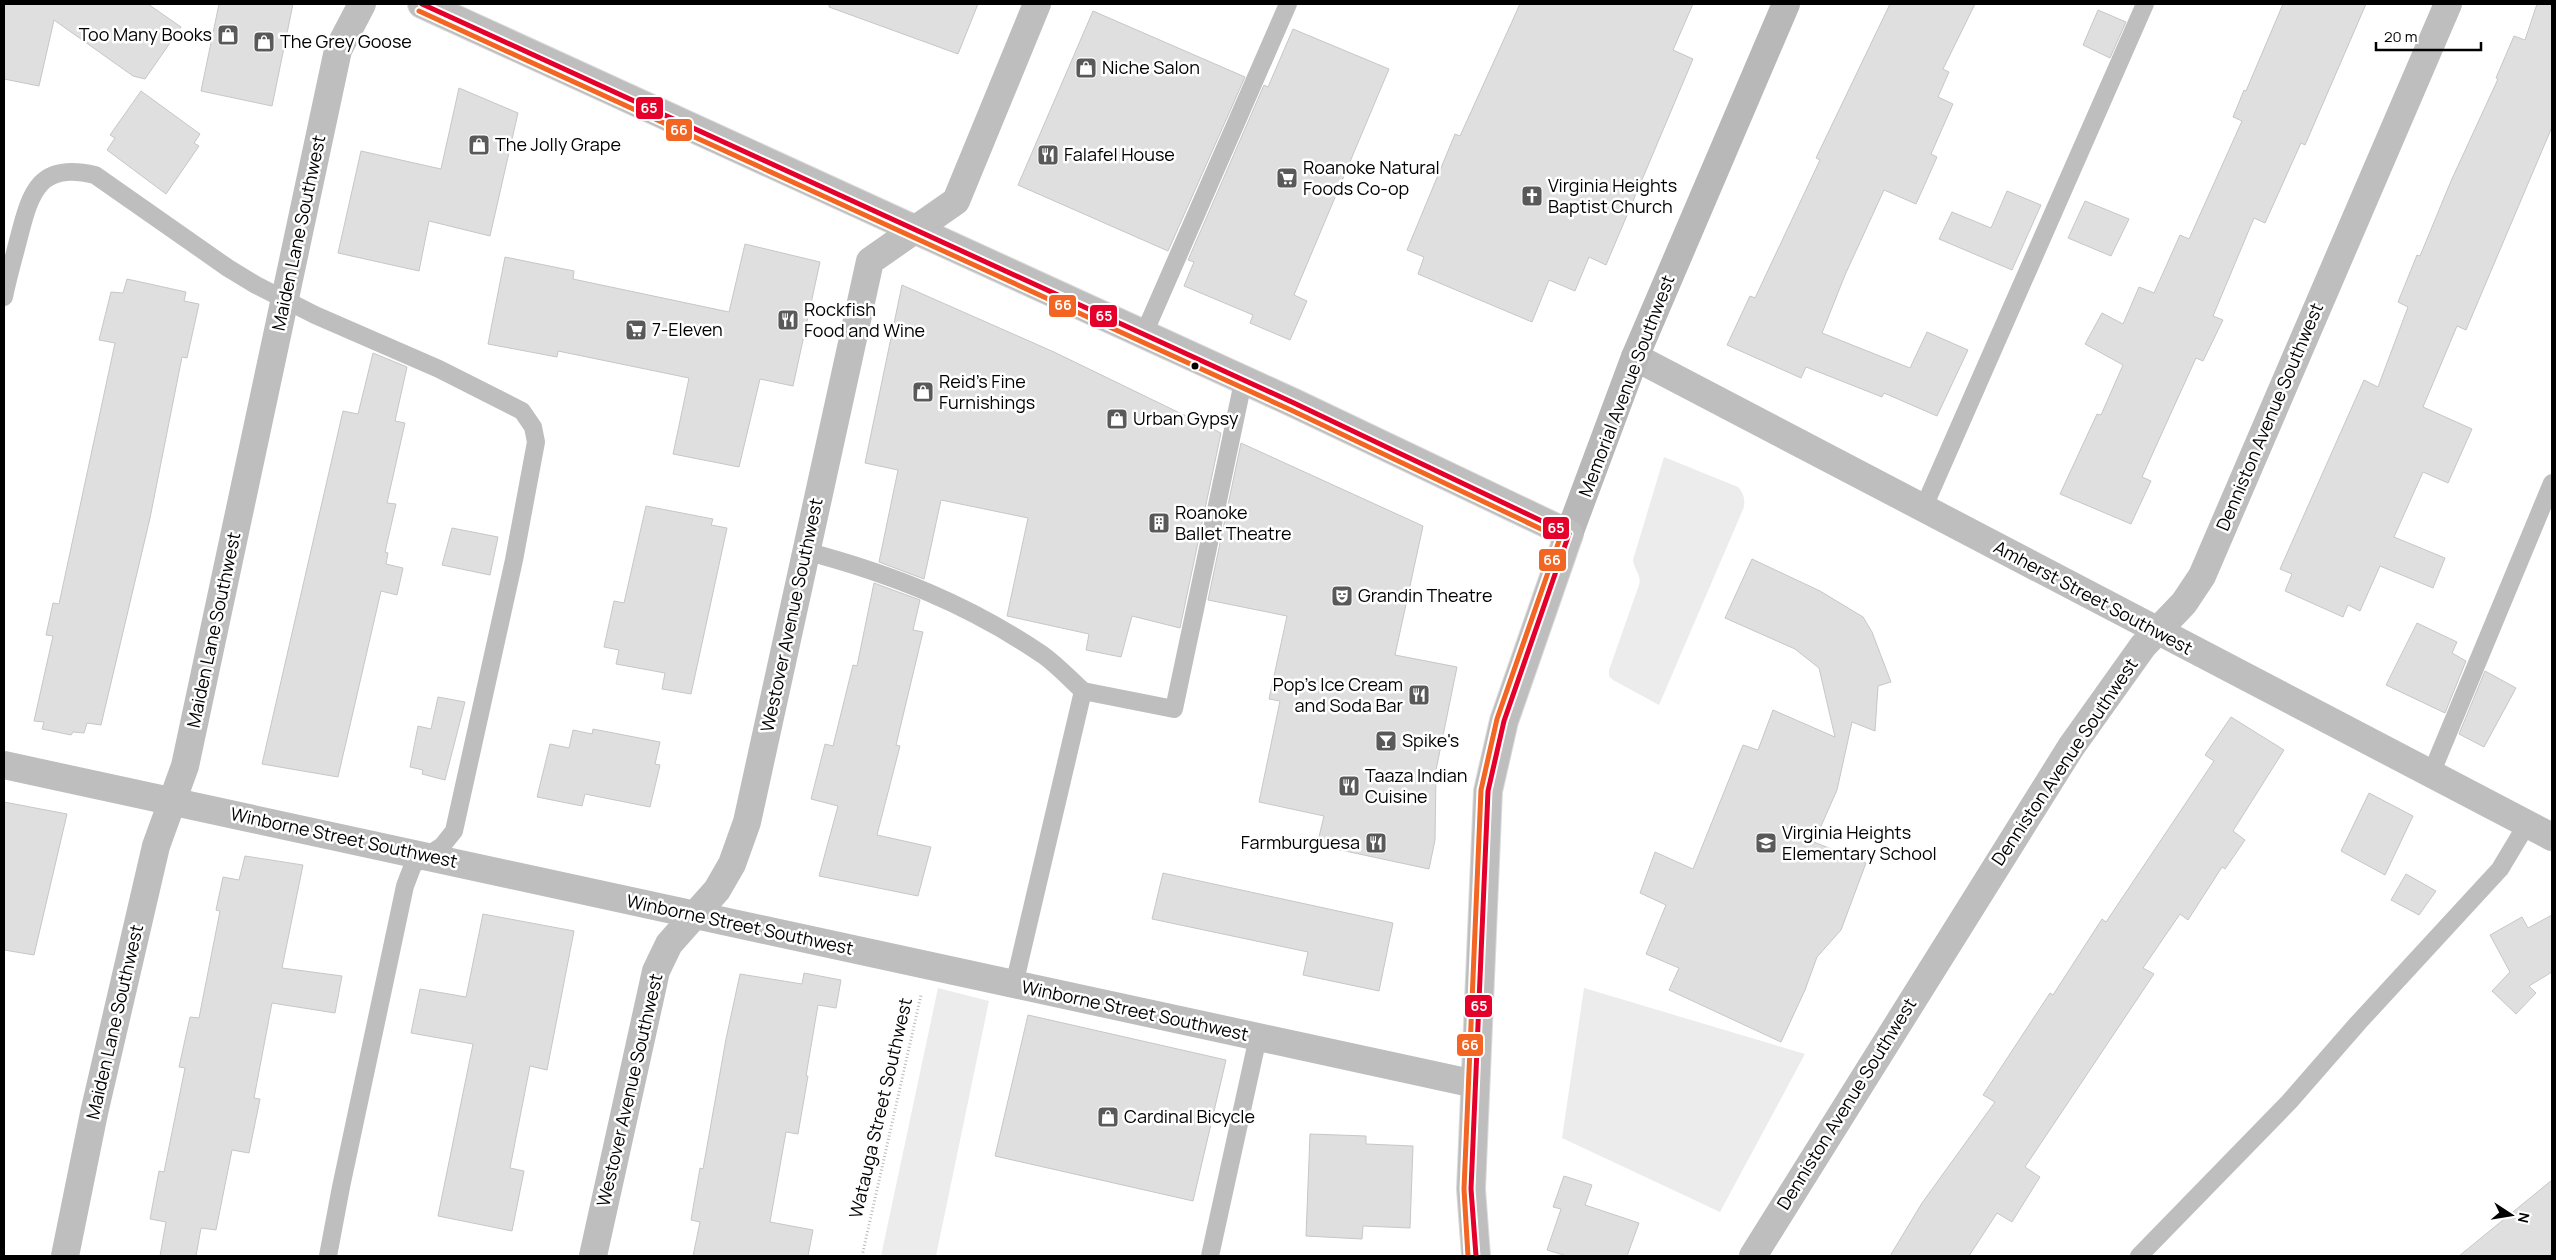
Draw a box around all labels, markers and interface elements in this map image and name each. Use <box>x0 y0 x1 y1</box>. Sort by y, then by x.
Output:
scale bar <box>2376 20 2481 52</box>
place label: Too Many Books <box>79 22 212 46</box>
shop icon: Too Many Books <box>216 23 240 47</box>
text: 20 m <box>2384 26 2417 47</box>
place label: The Grey Goose <box>280 29 412 53</box>
shop icon: The Grey Goose <box>252 30 276 54</box>
place label: Niche Salon <box>1102 55 1200 79</box>
shop icon: Niche Salon <box>1074 56 1098 80</box>
line badge: 65 <box>635 96 664 120</box>
text: 65 <box>641 98 657 117</box>
line badge: 66 <box>665 118 693 142</box>
text: 66 <box>670 120 688 139</box>
place label: The Jolly Grape <box>495 132 621 156</box>
street label: Maiden Lane Southwest <box>266 133 330 333</box>
shop icon: The Jolly Grape <box>467 133 491 157</box>
place label: Falafel House <box>1064 142 1175 166</box>
restaurant icon: Falafel House <box>1036 143 1060 167</box>
place label: Roanoke Natural Foods Co-op <box>1303 155 1440 200</box>
supermarket icon: Roanoke Natural Foods Co-op <box>1275 166 1299 190</box>
place label: Virginia Heights Baptist Church <box>1548 173 1677 218</box>
church icon: Virginia Heights Baptist Church <box>1520 184 1544 208</box>
street label: Memorial Avenue Southwest <box>1573 271 1680 500</box>
line badge: 66 <box>1048 294 1077 318</box>
text: 66 <box>1054 295 1072 314</box>
place label: Rockfish Food and Wine <box>804 297 925 342</box>
street label: Denniston Avenue Southwest <box>2210 299 2328 534</box>
line badge: 65 <box>1089 304 1118 328</box>
text: 65 <box>1096 306 1112 325</box>
restaurant icon: Rockfish Food and Wine <box>776 308 800 332</box>
place label: 7-Eleven <box>652 317 723 341</box>
supermarket icon: 7-Eleven <box>624 318 648 342</box>
unlabelled marker <box>1190 361 1200 371</box>
place label: Reid's Fine Furnishings <box>939 369 1035 414</box>
shop icon: Reid's Fine Furnishings <box>911 380 935 404</box>
place label: Urban Gypsy <box>1133 406 1239 430</box>
shop icon: Urban Gypsy <box>1105 407 1129 431</box>
street label: Westover Avenue Southwest <box>754 496 828 734</box>
place label: Roanoke Ballet Theatre <box>1175 500 1292 545</box>
building icon: Roanoke Ballet Theatre <box>1147 511 1171 535</box>
line badge: 65 <box>1542 516 1570 540</box>
text: 65 <box>1548 518 1564 537</box>
street label: Maiden Lane Southwest <box>181 530 245 730</box>
street label: Amherst Street Southwest <box>1990 534 2197 660</box>
line badge: 66 <box>1538 548 1567 572</box>
text: 66 <box>1543 550 1561 569</box>
place label: Grandin Theatre <box>1358 583 1492 607</box>
theatre icon: Grandin Theatre <box>1330 584 1354 608</box>
street label: Denniston Avenue Southwest <box>1986 653 2143 870</box>
place label: Pop's Ice Cream and Soda Bar <box>1273 672 1404 717</box>
restaurant icon: Pop's Ice Cream and Soda Bar <box>1407 683 1431 707</box>
place label: Spike's <box>1402 728 1459 752</box>
bar icon: Spike's <box>1374 729 1398 753</box>
place label: Taaza Indian Cuisine <box>1365 763 1467 808</box>
restaurant icon: Taaza Indian Cuisine <box>1337 774 1361 798</box>
street label: Winborne Street Southwest <box>229 801 460 873</box>
place label: Virginia Heights Elementary School <box>1782 820 1937 865</box>
place label: Farmburguesa <box>1241 830 1360 854</box>
restaurant icon: Farmburguesa <box>1364 831 1388 855</box>
school or university icon: Virginia Heights Elementary School <box>1754 831 1778 855</box>
street label: Winborne Street Southwest <box>625 888 856 960</box>
street label: Maiden Lane Southwest <box>80 922 148 1122</box>
street label: Westover Avenue Southwest <box>591 971 668 1209</box>
street label: Winborne Street Southwest <box>1020 974 1251 1046</box>
street label: Denniston Avenue Southwest <box>1771 993 1921 1214</box>
line badge: 65 <box>1464 994 1493 1018</box>
street label: Watauga Street Southwest <box>843 995 917 1220</box>
text: 65 <box>1471 996 1487 1015</box>
line badge: 66 <box>1456 1033 1484 1057</box>
text: 66 <box>1461 1035 1479 1054</box>
place label: Cardinal Bicycle <box>1124 1104 1255 1128</box>
shop icon: Cardinal Bicycle <box>1096 1105 1120 1129</box>
north arrow <box>2486 1190 2536 1240</box>
text: N <box>2514 1211 2535 1225</box>

